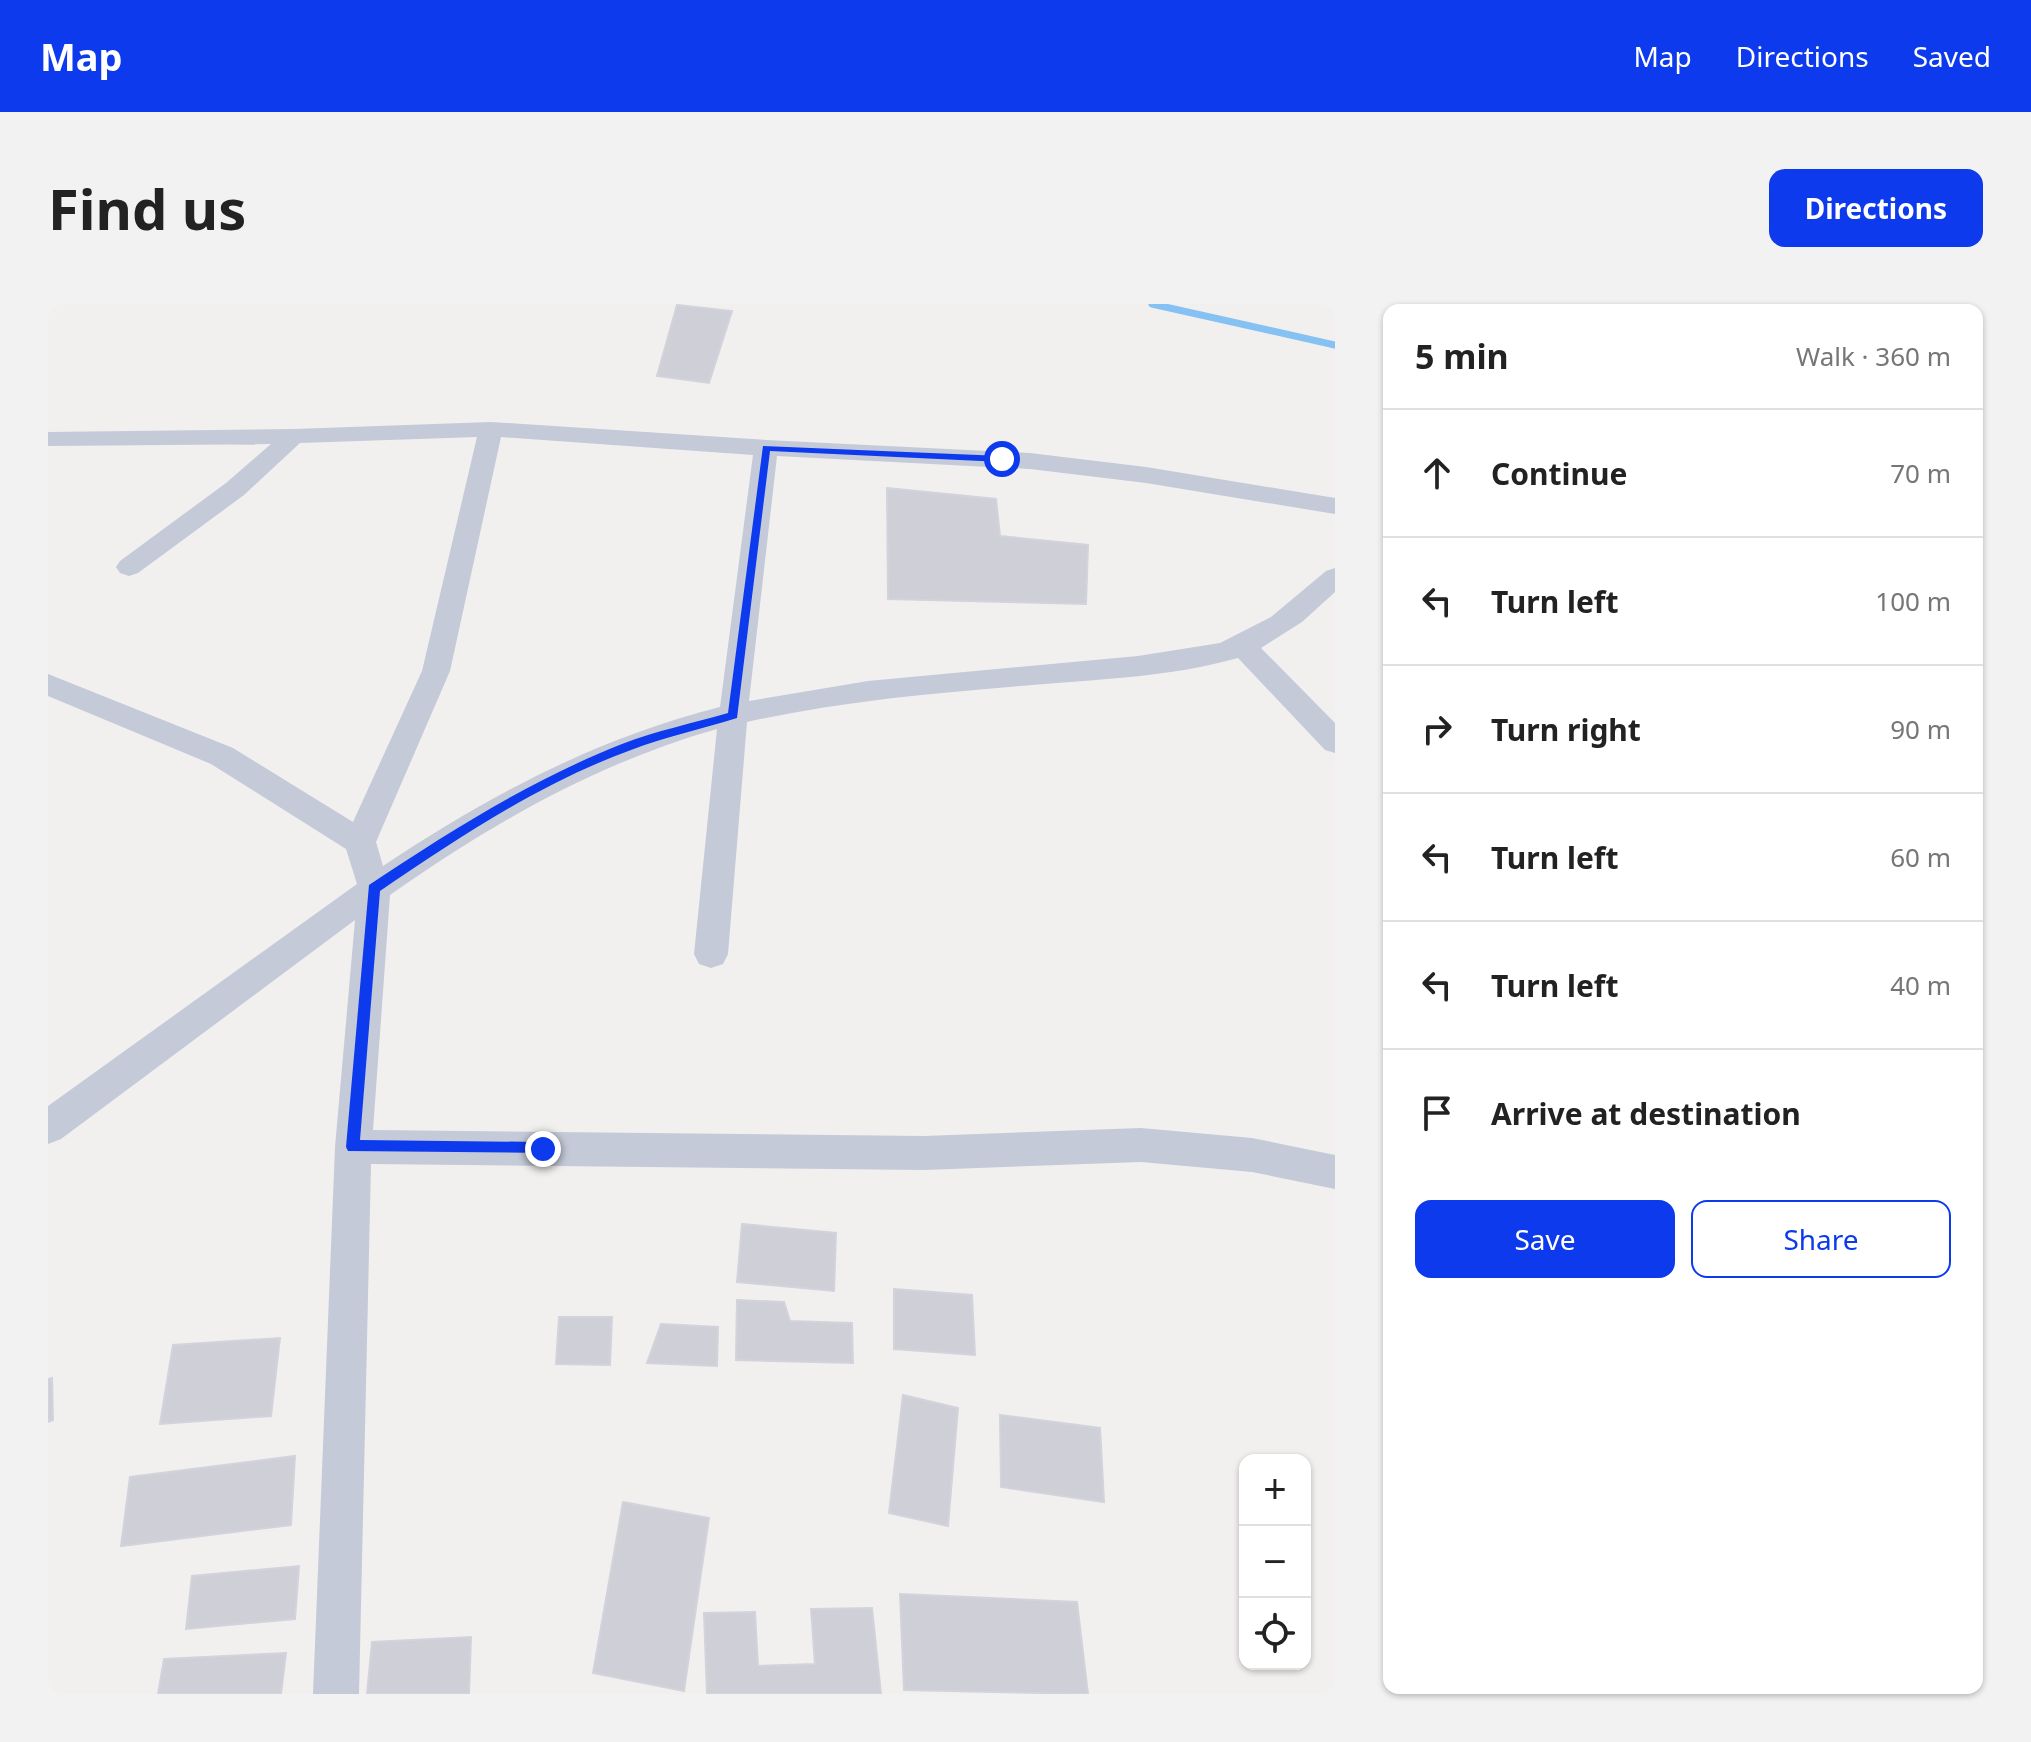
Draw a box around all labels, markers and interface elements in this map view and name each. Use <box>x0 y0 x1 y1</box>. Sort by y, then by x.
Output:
text: Map <box>40 30 123 82</box>
text: Map <box>1633 37 1692 75</box>
text: Directions <box>1736 37 1869 75</box>
text: Saved <box>1913 37 1991 75</box>
button: Directions <box>1769 169 1983 247</box>
text: Find us <box>48 170 246 246</box>
text: 5 min <box>1415 333 1509 379</box>
text: Walk · 360 m <box>1796 338 1951 374</box>
route start <box>984 441 1020 477</box>
icon: ahead <box>1415 451 1459 495</box>
text: Continue <box>1491 453 1627 494</box>
text: 70 m <box>1890 455 1951 491</box>
icon: left <box>1415 579 1459 623</box>
text: Turn left <box>1491 581 1619 622</box>
text: 100 m <box>1875 583 1951 619</box>
icon: right <box>1415 707 1459 751</box>
text: Turn right <box>1491 709 1641 750</box>
text: 90 m <box>1890 711 1951 747</box>
icon: left <box>1415 835 1459 879</box>
text: Turn left <box>1491 837 1619 878</box>
text: 60 m <box>1890 839 1951 875</box>
icon: left <box>1415 963 1459 1007</box>
text: Turn left <box>1491 965 1619 1006</box>
text: 40 m <box>1890 967 1951 1003</box>
icon: arrive <box>1415 1091 1459 1135</box>
text: Arrive at destination <box>1491 1093 1801 1134</box>
route end <box>525 1131 561 1167</box>
button: Save <box>1415 1200 1675 1278</box>
button: Share <box>1691 1200 1951 1278</box>
map controls <box>1239 1454 1311 1670</box>
button: + <box>1239 1454 1311 1526</box>
button: − <box>1239 1526 1311 1598</box>
button: locate <box>1239 1598 1311 1670</box>

